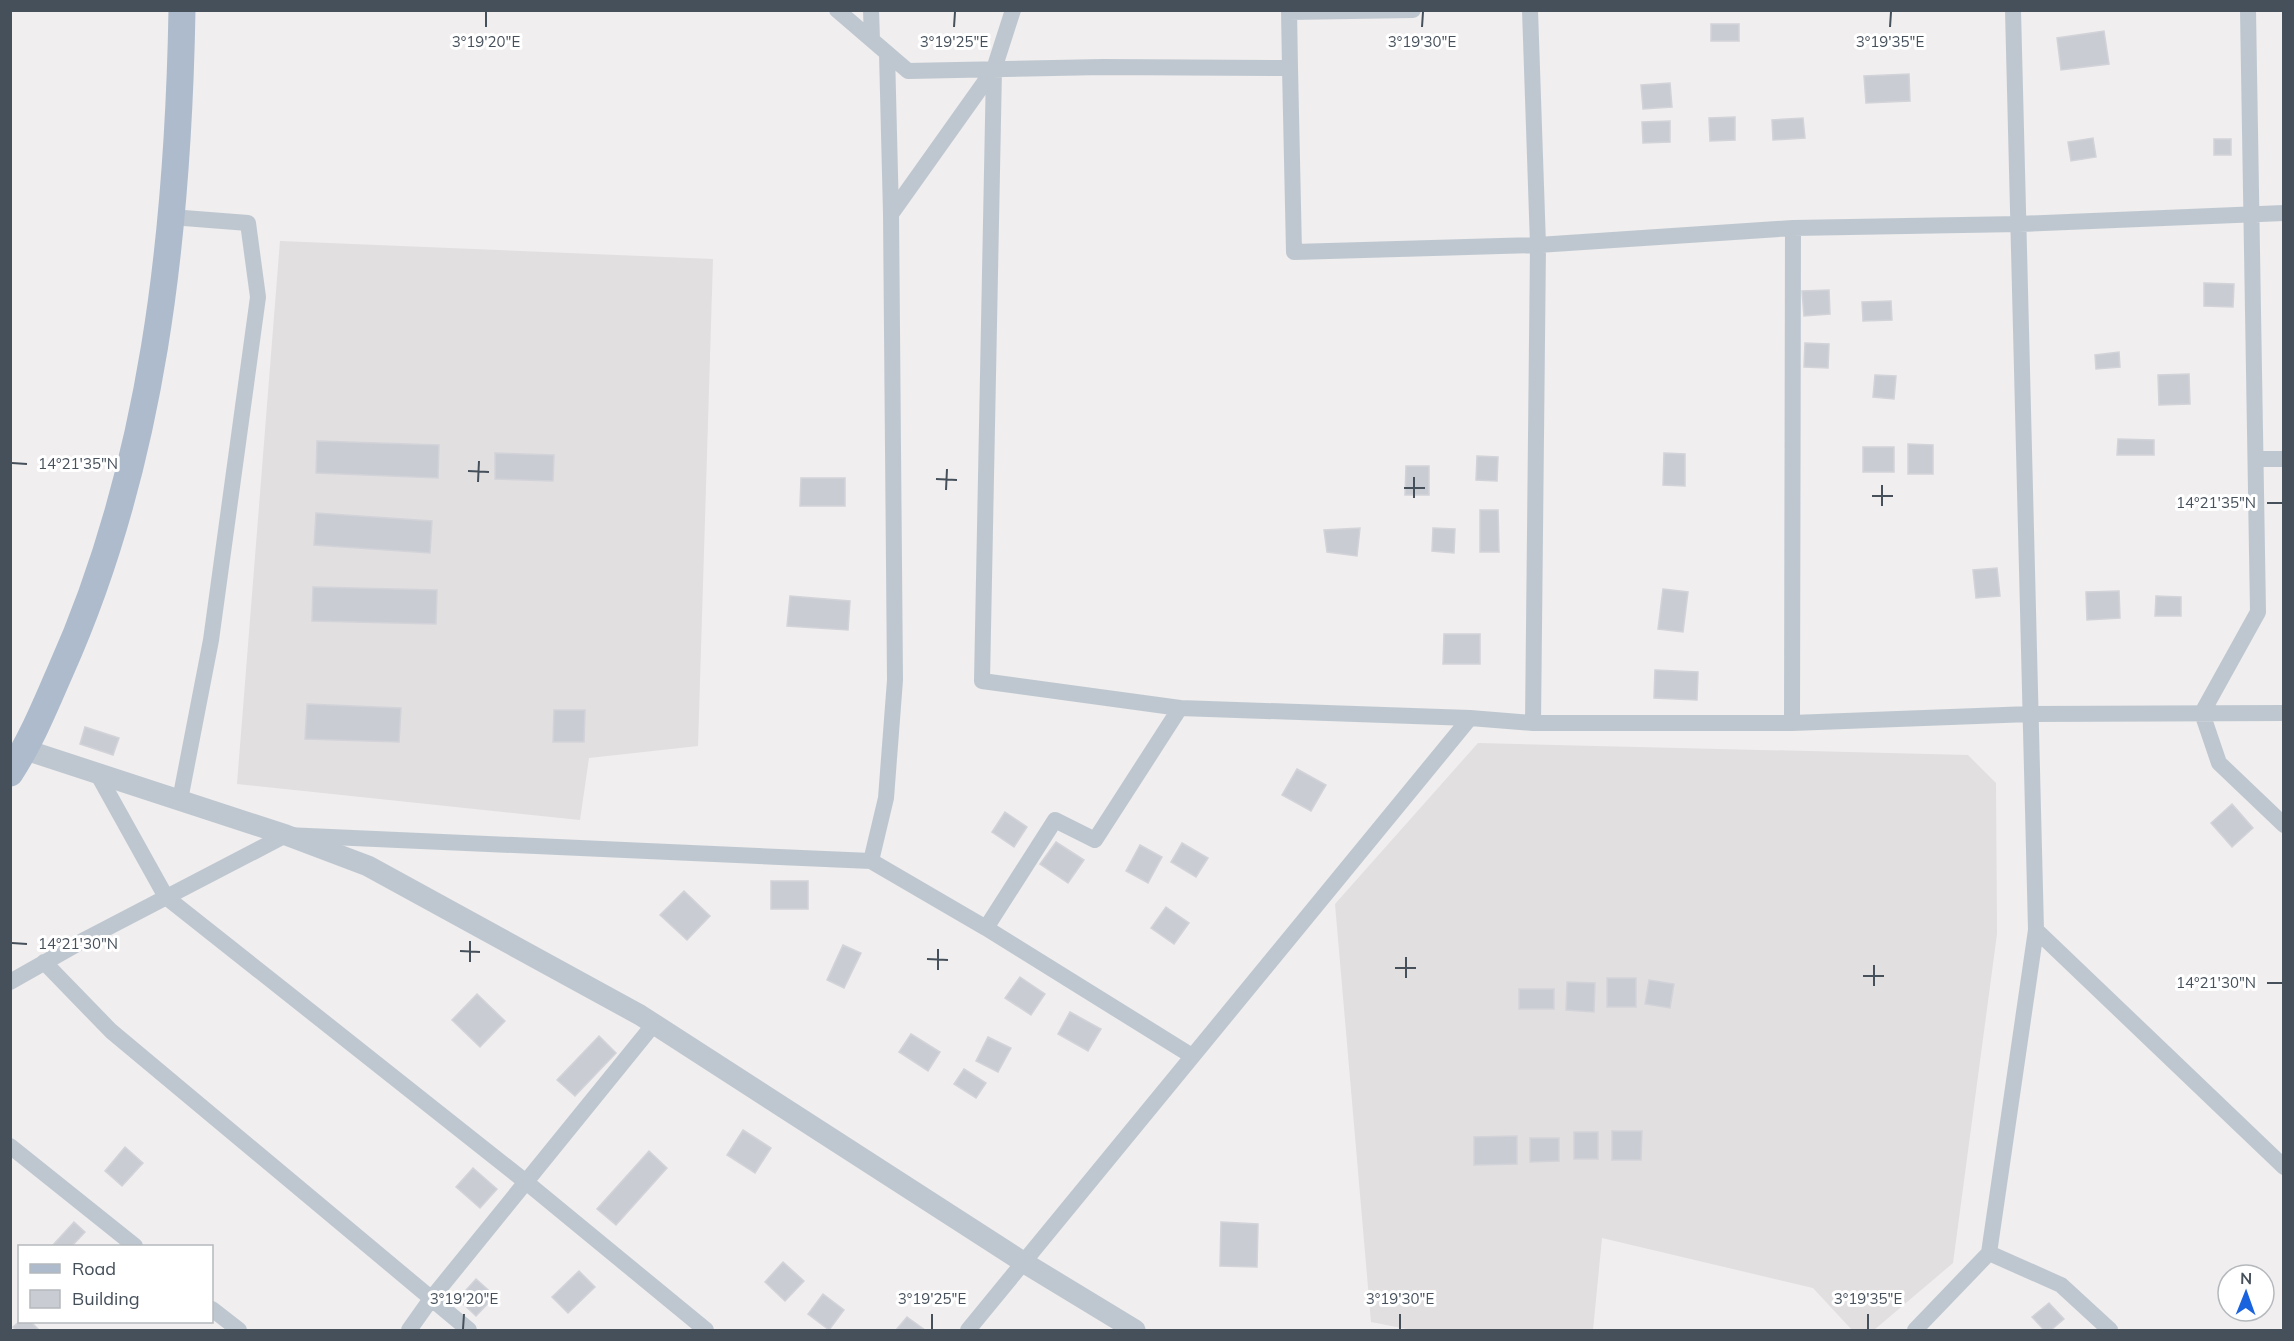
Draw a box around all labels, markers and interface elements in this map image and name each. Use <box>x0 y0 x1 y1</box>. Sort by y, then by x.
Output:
text: 3°19'20"E <box>452 32 520 51</box>
text: 3°19'25"E <box>920 32 988 51</box>
text: 3°19'30"E <box>1388 32 1456 51</box>
text: 3°19'35"E <box>1856 32 1924 51</box>
text: 14°21'35"N <box>38 454 118 473</box>
text: 14°21'35"N <box>2176 493 2256 512</box>
text: 14°21'30"N <box>38 934 118 953</box>
text: 14°21'30"N <box>2176 973 2256 992</box>
legend <box>18 1245 213 1323</box>
text: Road <box>72 1257 116 1280</box>
north arrow <box>2216 1263 2276 1323</box>
text: N <box>2240 1268 2252 1288</box>
text: Building <box>72 1287 140 1310</box>
text: 3°19'20"E <box>430 1289 498 1308</box>
text: 3°19'25"E <box>898 1289 966 1308</box>
text: 3°19'30"E <box>1366 1289 1434 1308</box>
text: 3°19'35"E <box>1834 1289 1902 1308</box>

